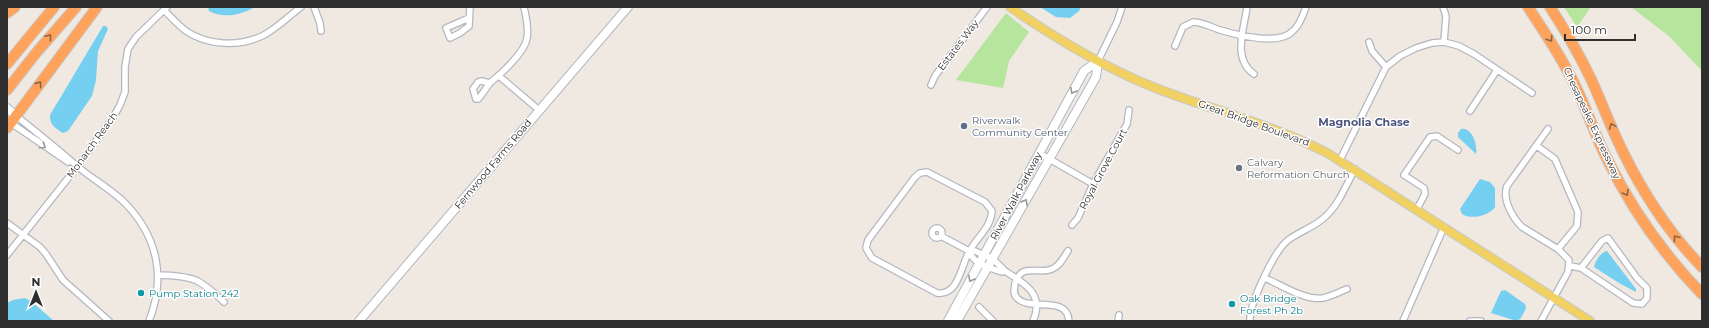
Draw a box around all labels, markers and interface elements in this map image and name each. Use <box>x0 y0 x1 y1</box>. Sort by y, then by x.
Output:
scale bar <box>1565 16 1635 42</box>
street label: Estates Way <box>935 17 982 73</box>
text: 100 m <box>1571 22 1607 37</box>
one-way arrow <box>45 35 52 42</box>
one-way arrow <box>1545 35 1553 42</box>
street label: Chesapeake Expressway <box>1560 65 1624 181</box>
one-way arrow <box>35 82 42 89</box>
one-way arrow <box>1071 86 1078 94</box>
street label: Great Bridge Boulevard <box>1197 97 1311 149</box>
street label: Monarch Reach <box>64 109 120 181</box>
place label: Riverwalk Community Center <box>972 114 1068 139</box>
district label: Magnolia Chase <box>1318 115 1410 129</box>
street label: Fernwood Farms Road <box>452 116 534 212</box>
marker: Riverwalk Community Center <box>959 121 969 131</box>
one-way arrow <box>1608 122 1616 129</box>
street label: Royal Grove Court <box>1076 126 1130 212</box>
one-way arrow <box>38 141 45 148</box>
street label: River Walk Parkway <box>987 149 1045 242</box>
place label: Calvary Reformation Church <box>1247 156 1349 181</box>
marker: Calvary Reformation Church <box>1234 163 1244 173</box>
one-way arrow <box>1621 189 1628 196</box>
one-way arrow <box>1021 199 1028 206</box>
one-way arrow <box>1674 235 1681 242</box>
north arrow <box>16 272 56 312</box>
text: N <box>32 275 40 289</box>
one-way arrow <box>969 275 976 282</box>
place label: Pump Station 242 <box>149 287 239 300</box>
marker: Pump Station 242 <box>136 288 146 298</box>
place label: Oak Bridge Forest Ph 2b <box>1240 292 1303 317</box>
marker: Oak Bridge Forest Ph 2b <box>1227 299 1237 309</box>

